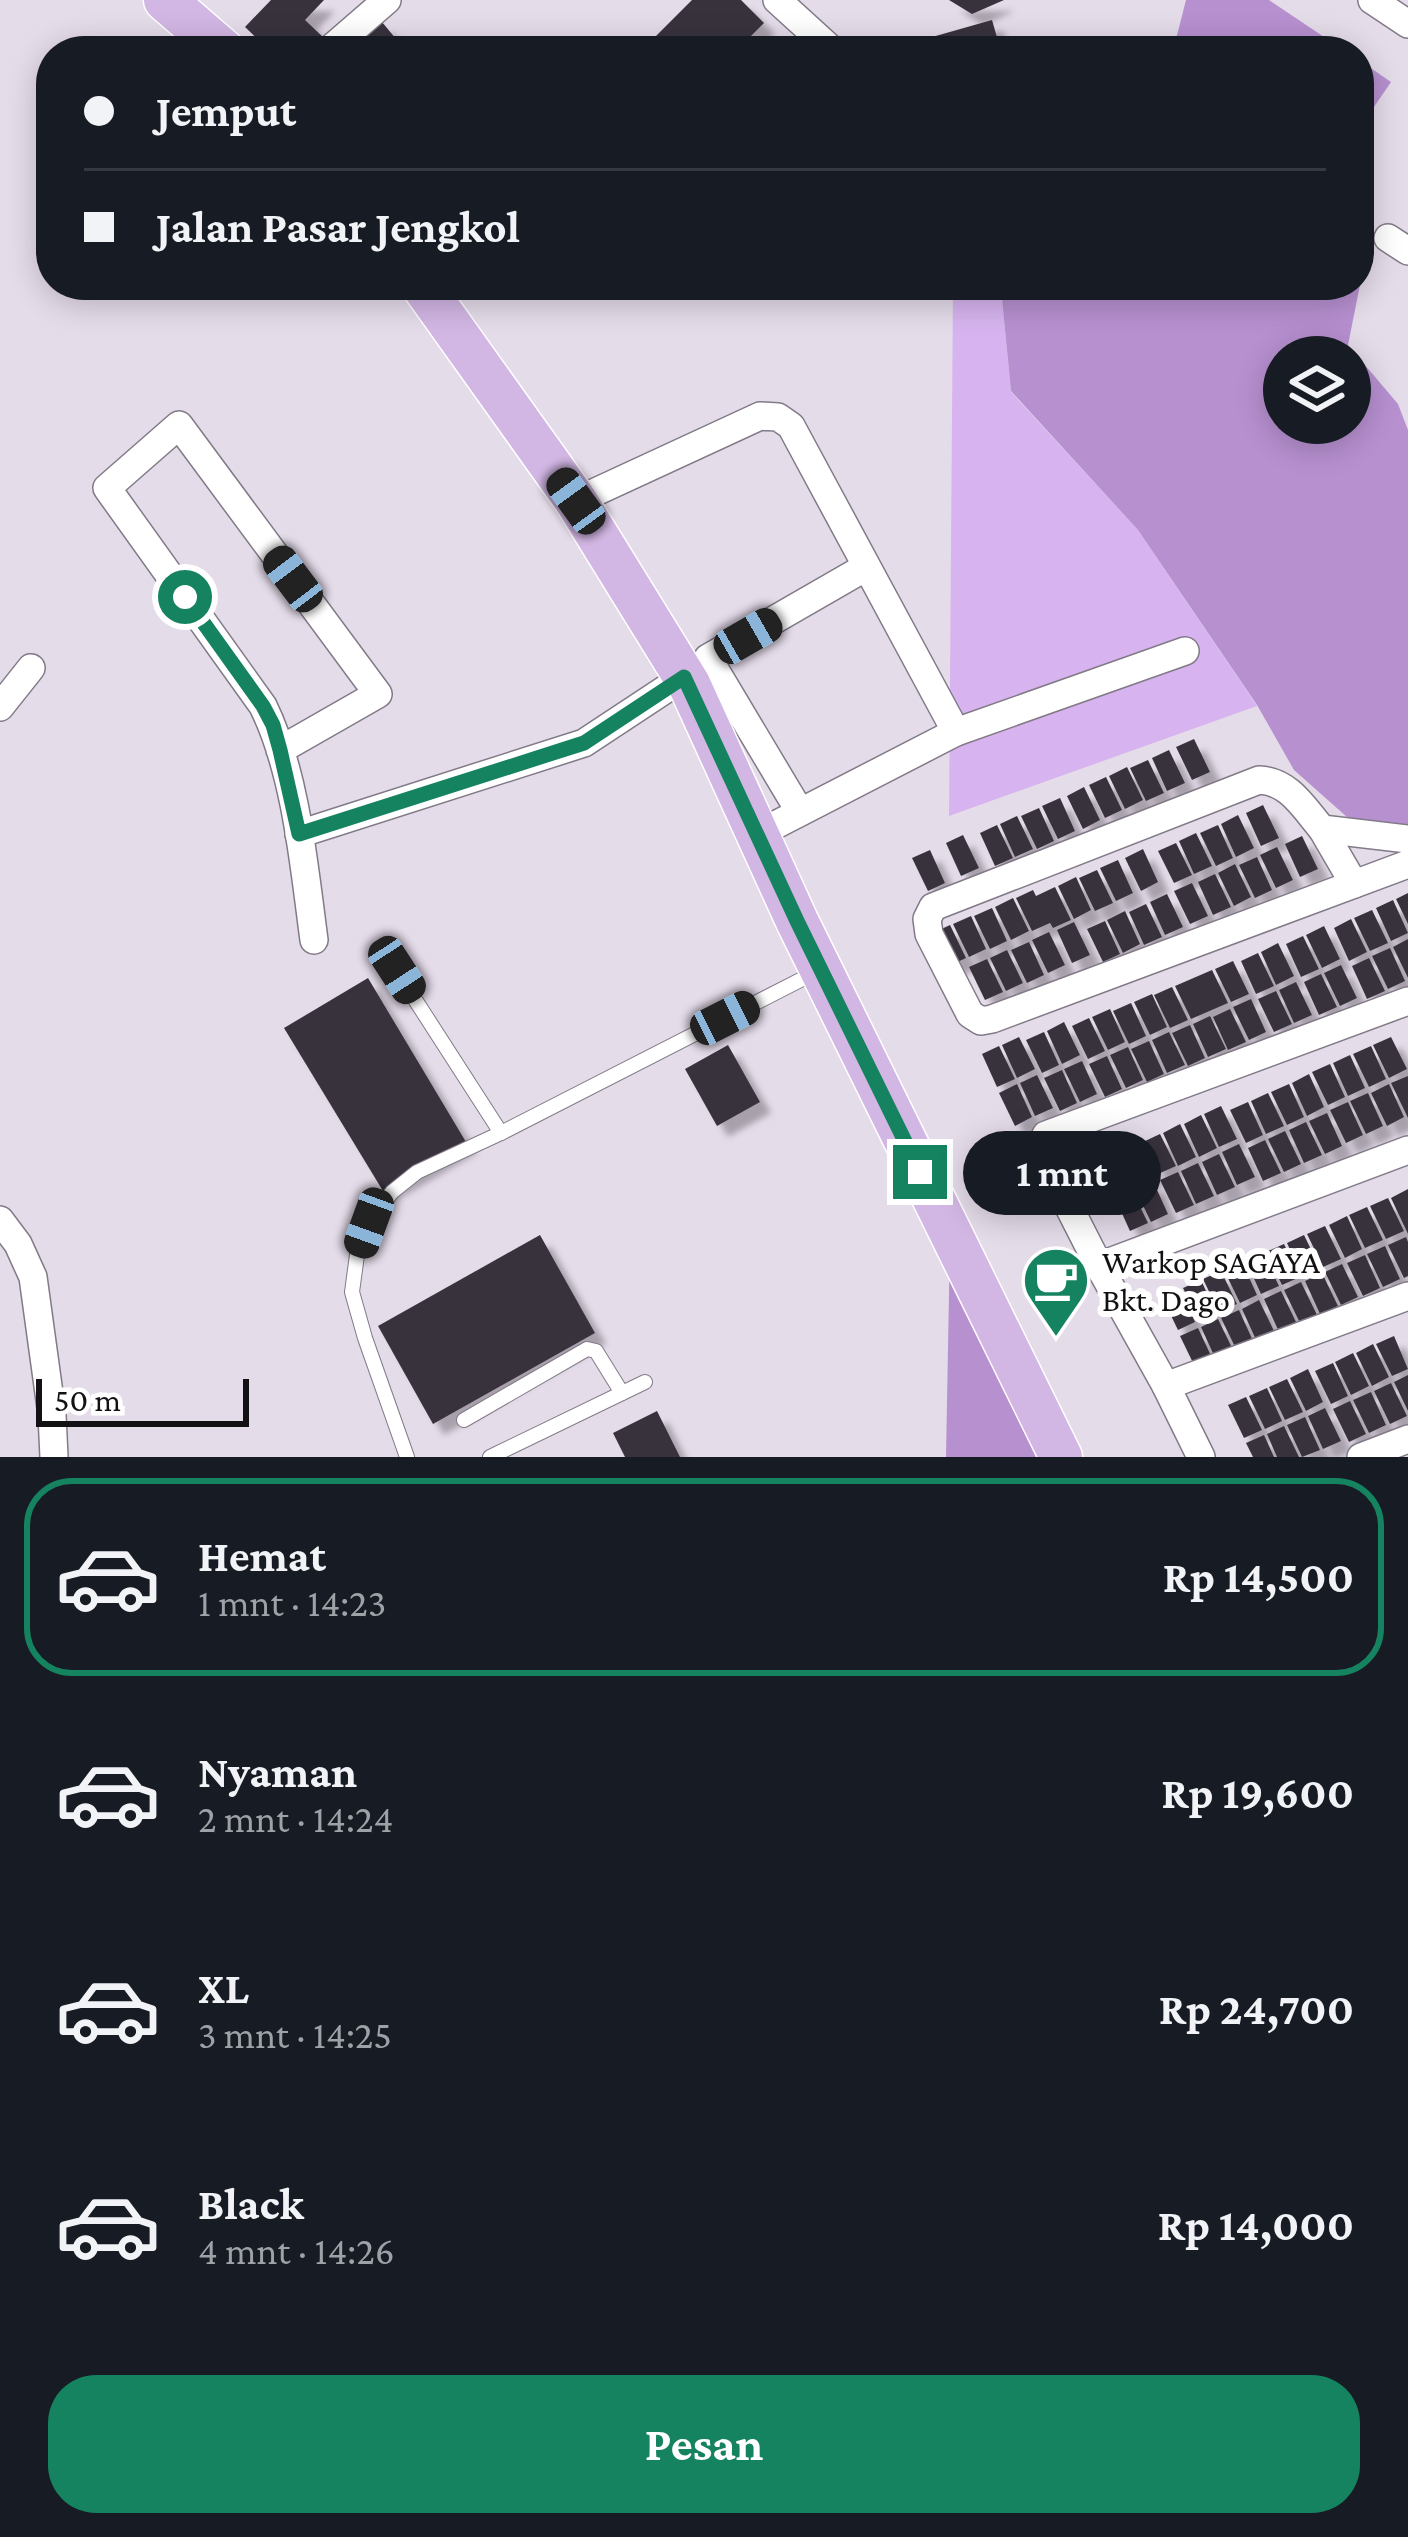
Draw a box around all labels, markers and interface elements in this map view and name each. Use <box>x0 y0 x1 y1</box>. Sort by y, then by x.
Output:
text: Jemput <box>156 86 296 136</box>
text: Jalan Pasar Jengkol <box>156 202 520 252</box>
map controls <box>1263 336 1371 444</box>
button: layers <box>1263 336 1371 444</box>
car <box>540 461 612 541</box>
car <box>257 539 329 619</box>
route start <box>158 570 212 624</box>
car <box>708 602 788 670</box>
car <box>362 930 432 1010</box>
car <box>685 986 765 1050</box>
callout: 1 mnt <box>962 1130 1160 1214</box>
route end <box>893 1145 947 1199</box>
text: 1 mnt <box>1016 1151 1108 1194</box>
car <box>340 1183 398 1263</box>
place label: Warkop SAGAYA Bkt. Dago <box>1102 1243 1320 1318</box>
cafe icon: Warkop SAGAYA Bkt. Dago <box>1021 1245 1091 1339</box>
scale bar <box>36 1373 249 1426</box>
text: 50 m <box>54 1381 121 1418</box>
icon: car <box>54 1523 162 1631</box>
text: Hemat <box>198 1531 326 1581</box>
text: Rp 14,500 <box>1163 1552 1354 1602</box>
text: 1 mnt · 14:23 <box>198 1581 386 1624</box>
icon: car <box>54 1739 162 1847</box>
text: Nyaman <box>198 1747 357 1797</box>
text: Rp 19,600 <box>1161 1768 1354 1818</box>
text: 2 mnt · 14:24 <box>198 1797 393 1840</box>
icon: car <box>54 1955 162 2063</box>
text: XL <box>198 1963 249 2013</box>
text: Rp 24,700 <box>1159 1984 1354 2034</box>
text: 3 mnt · 14:25 <box>198 2013 392 2056</box>
icon: car <box>54 2171 162 2279</box>
text: Black <box>198 2179 304 2229</box>
text: Rp 14,000 <box>1158 2200 1354 2250</box>
text: 4 mnt · 14:26 <box>198 2229 395 2272</box>
button: Pesan <box>48 2375 1360 2513</box>

